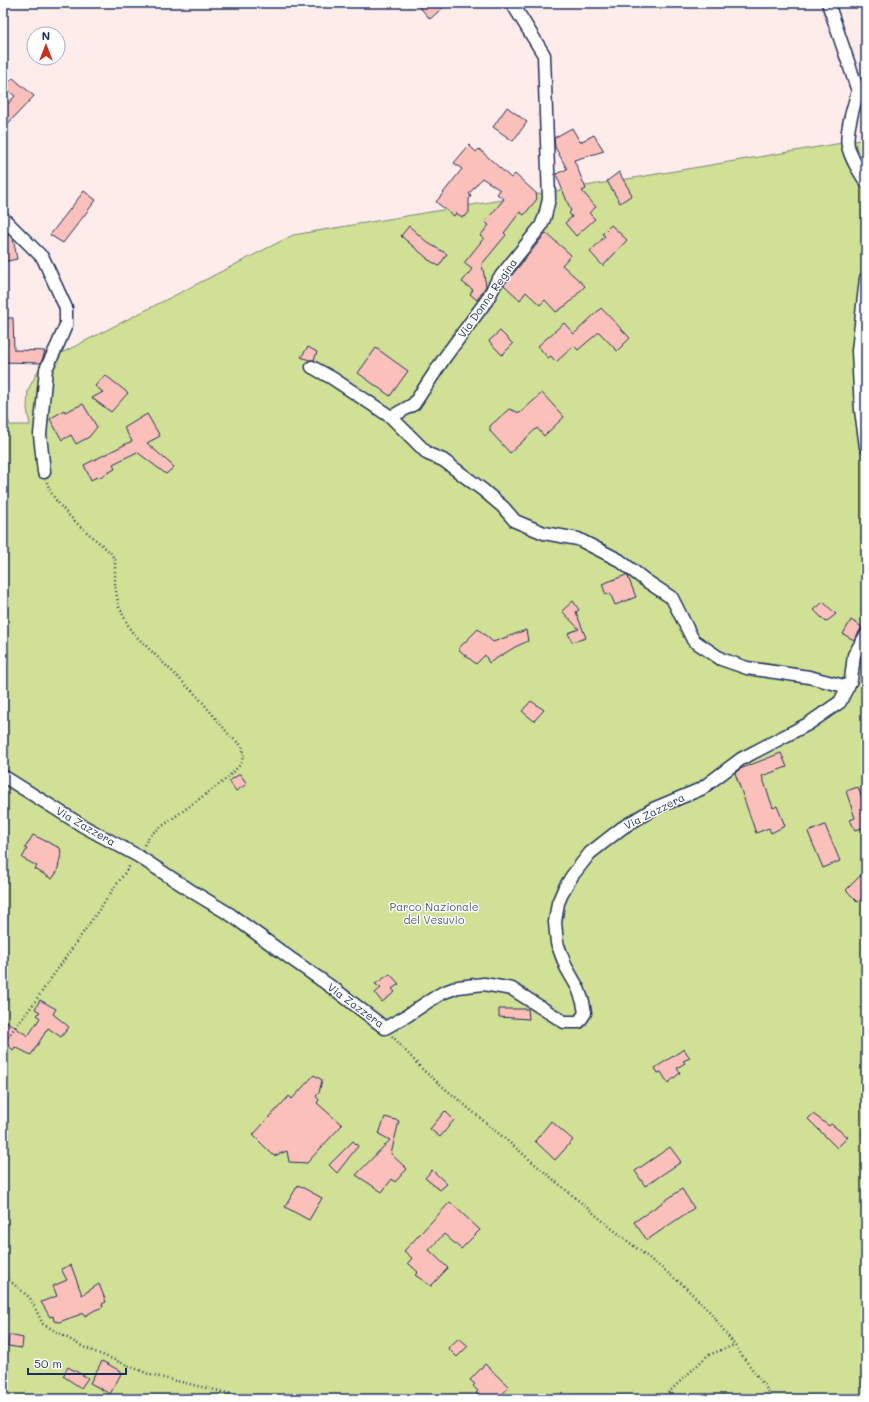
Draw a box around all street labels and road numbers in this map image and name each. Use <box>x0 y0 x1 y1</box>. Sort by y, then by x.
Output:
street label: Via Donna Regina <box>454 255 520 341</box>
street label: Via Zazzera <box>621 789 687 833</box>
street label: Via Zazzera <box>53 803 119 849</box>
street label: Via Zazzera <box>325 979 387 1031</box>

